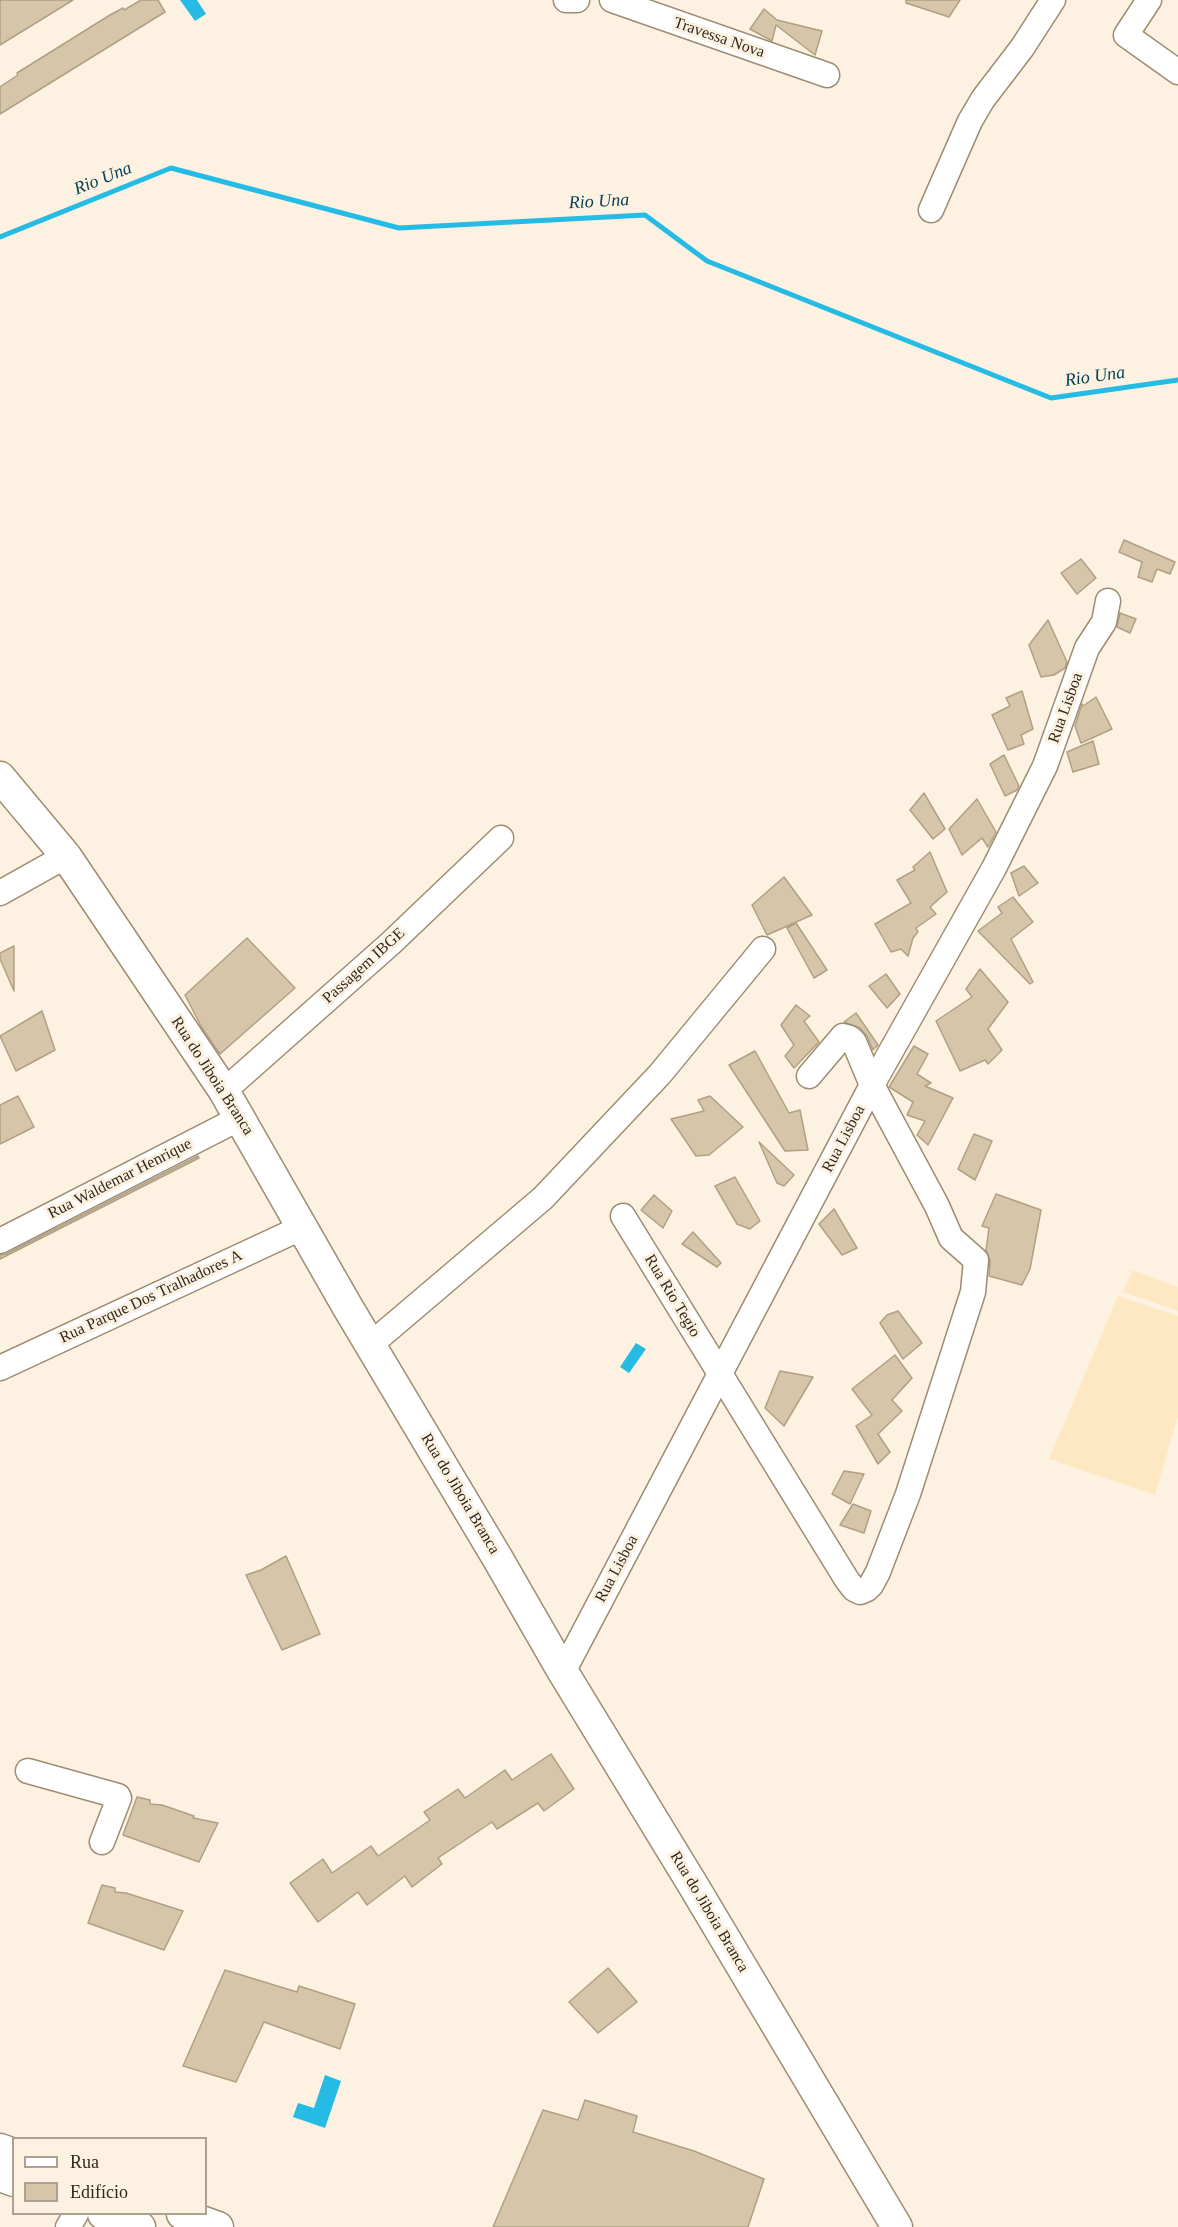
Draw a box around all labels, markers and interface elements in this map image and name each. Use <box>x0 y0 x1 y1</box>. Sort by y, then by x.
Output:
street label: Travessa Nova <box>671 13 767 63</box>
water label: Rio Una <box>71 158 135 200</box>
water label: Rio Una <box>568 190 630 214</box>
water label: Rio Una <box>1064 362 1126 392</box>
street label: Rua Lisboa <box>1044 670 1088 746</box>
street label: Passagem IBGE <box>319 924 409 1008</box>
street label: Rua do Jiboia Branca <box>167 1013 257 1139</box>
street label: Rua Lisboa <box>818 1102 870 1176</box>
street label: Rua Waldemar Henrique <box>45 1134 195 1224</box>
street label: Rua Parque Dos Tralhadores A <box>57 1246 245 1348</box>
street label: Rua Rio Tegio <box>640 1251 704 1341</box>
street label: Rua do Jiboia Branca <box>416 1430 504 1558</box>
street label: Rua Lisboa <box>591 1532 643 1606</box>
street label: Rua do Jiboia Branca <box>665 1848 753 1976</box>
legend <box>12 2137 207 2215</box>
text: Rua <box>70 2152 99 2172</box>
text: Edifício <box>70 2182 128 2202</box>

